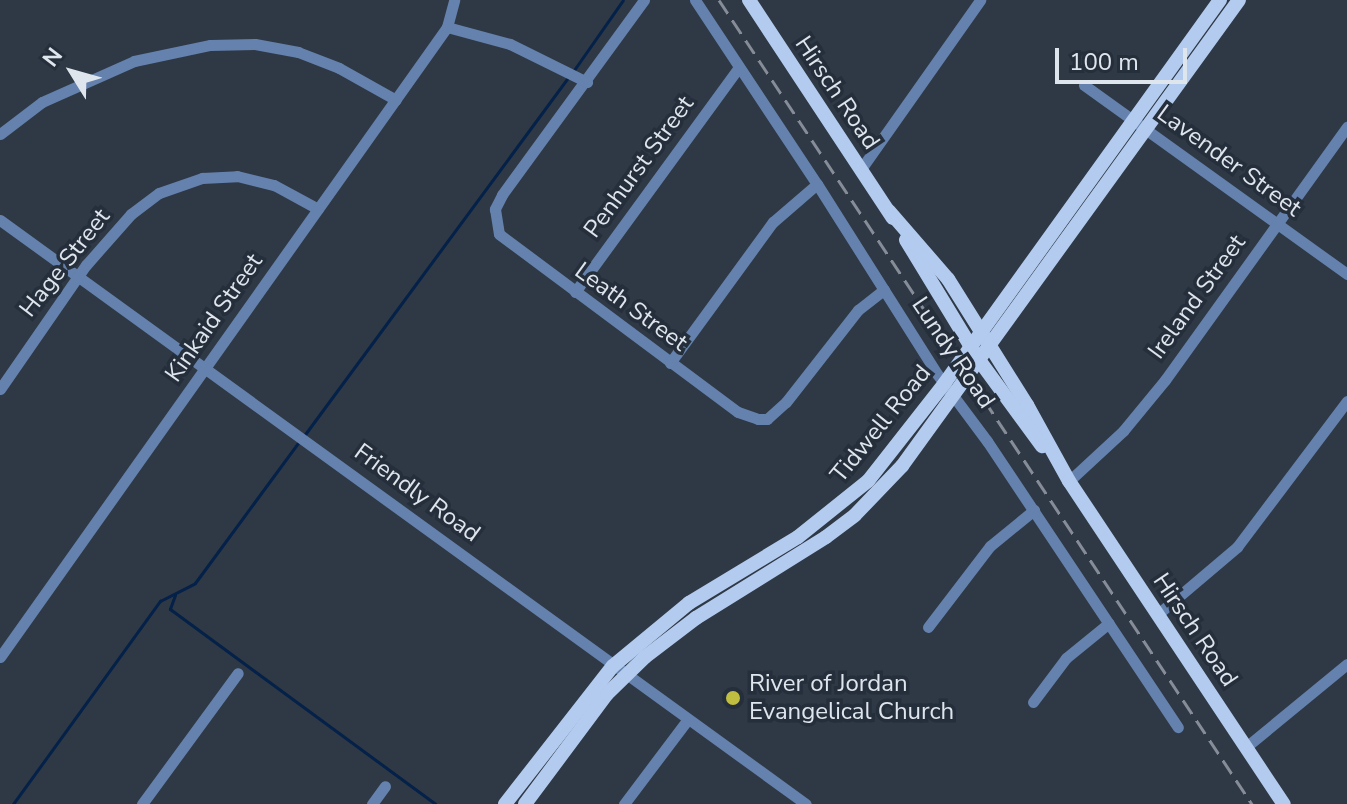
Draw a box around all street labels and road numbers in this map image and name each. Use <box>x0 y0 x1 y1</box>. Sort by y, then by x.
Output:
street label: Hirsch Road <box>789 31 885 155</box>
street label: Penhurst Street <box>578 91 700 243</box>
street label: Lavender Street <box>1151 99 1307 223</box>
street label: Hage Street <box>14 203 116 323</box>
street label: Ireland Street <box>1142 229 1252 365</box>
street label: Kinkaid Street <box>159 248 269 388</box>
street label: Leath Street <box>569 257 693 357</box>
street label: Lundy Road <box>905 292 1001 414</box>
street label: Tidwell Road <box>825 359 937 489</box>
street label: Friendly Road <box>348 438 486 548</box>
street label: Hirsch Road <box>1147 568 1243 692</box>

